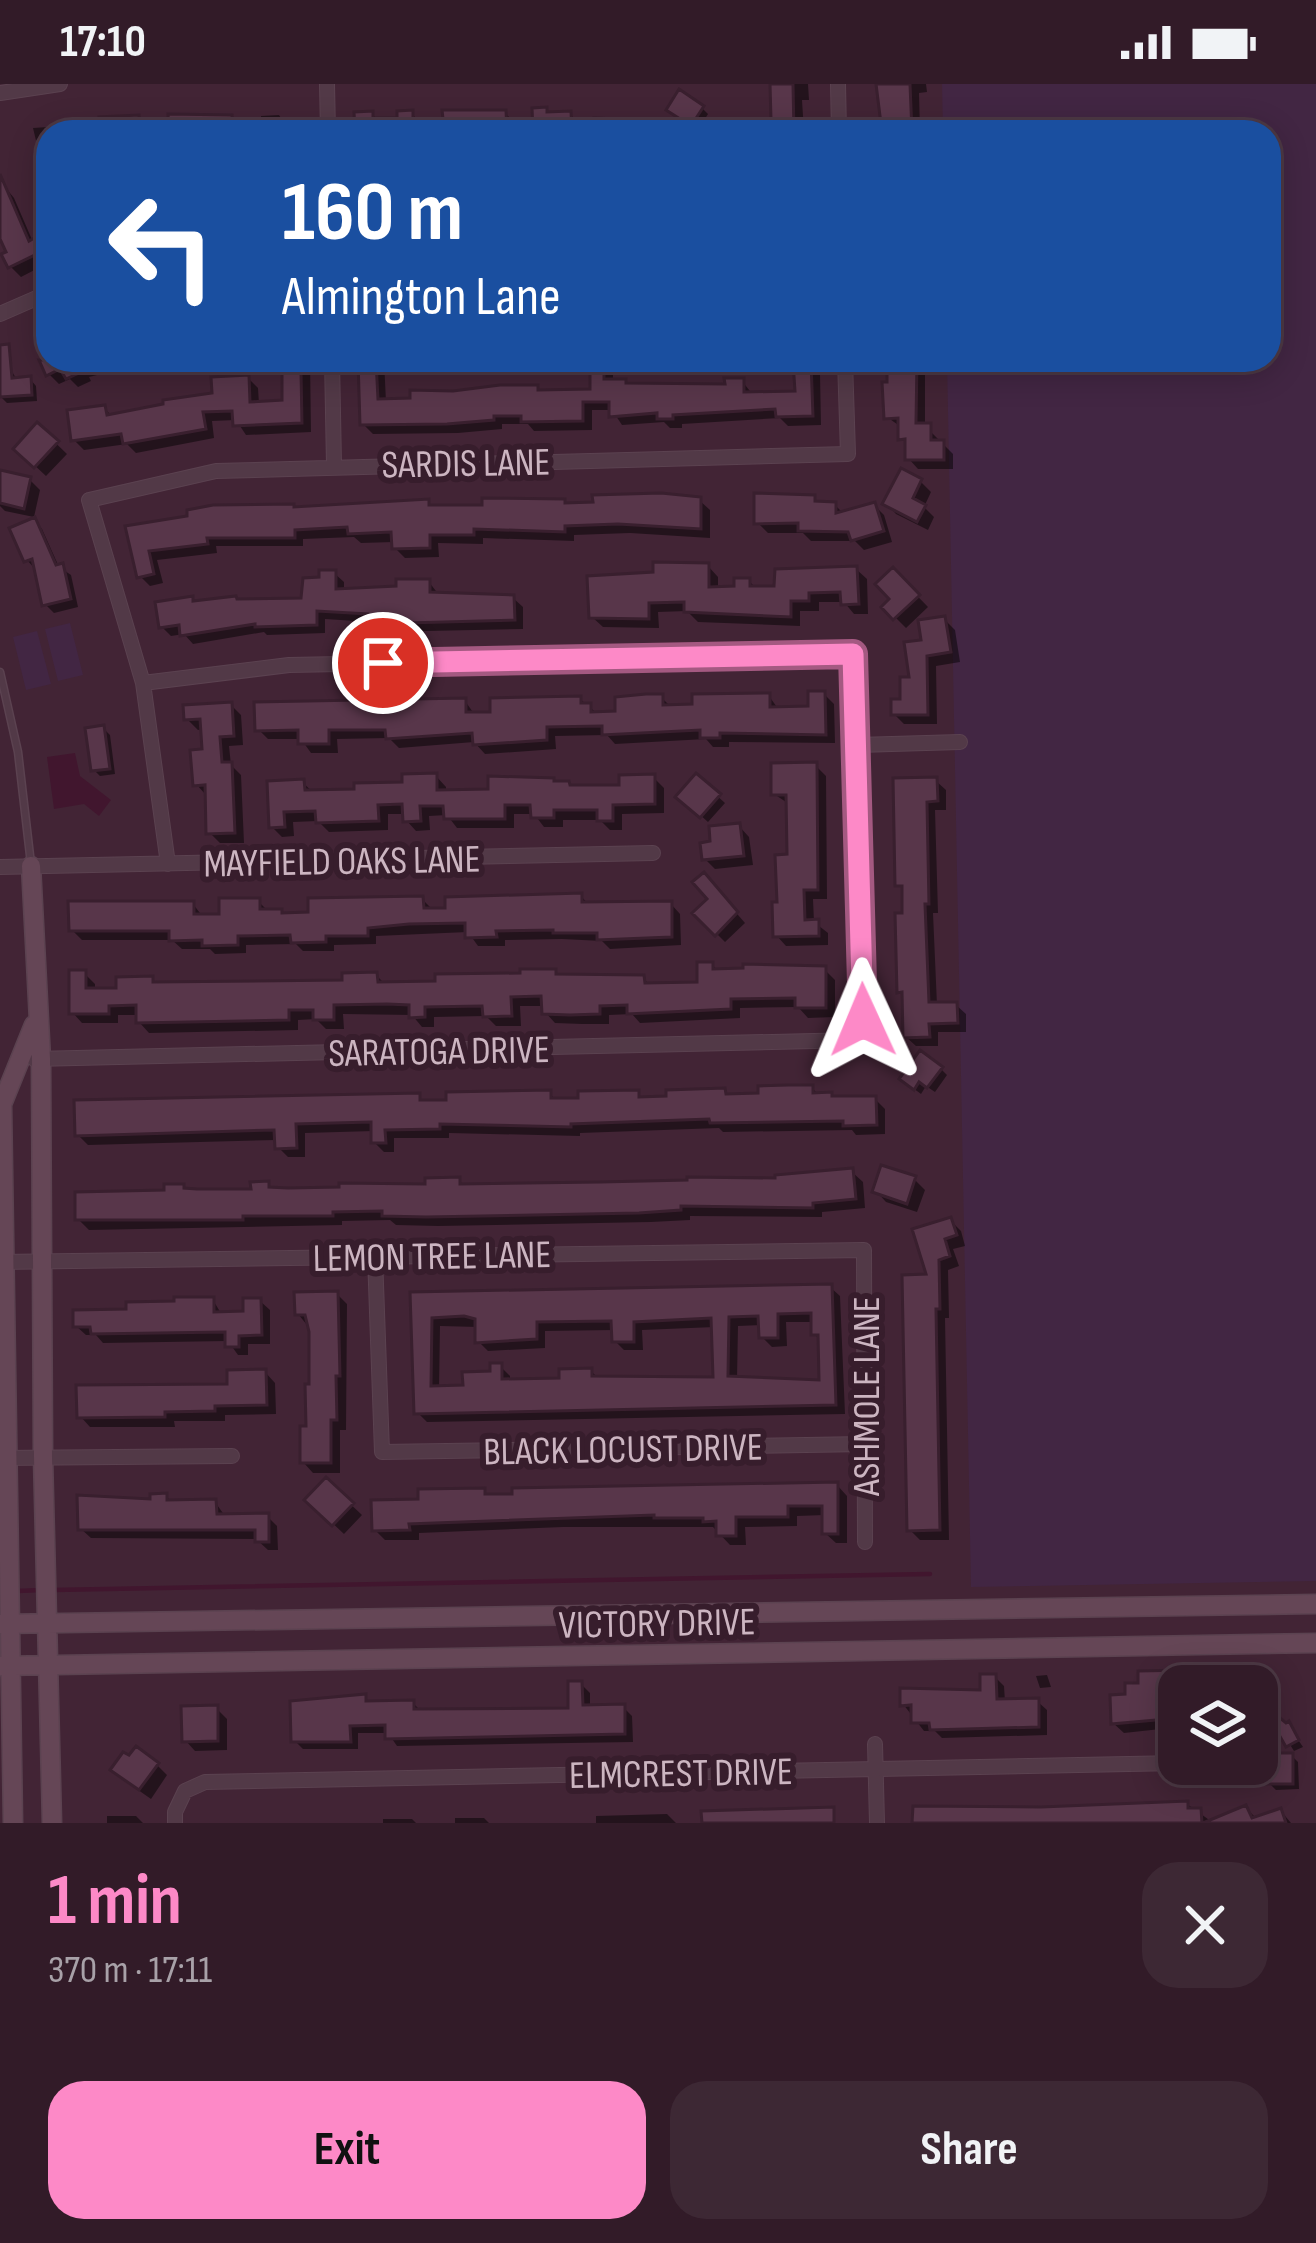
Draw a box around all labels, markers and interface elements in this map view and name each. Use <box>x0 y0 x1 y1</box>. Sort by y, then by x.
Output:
text: 17:10 <box>60 15 146 70</box>
text: 160 m <box>282 163 463 264</box>
icon: left <box>84 168 240 324</box>
text: Almington Lane <box>282 265 561 330</box>
street label: SARDIS LANE <box>381 440 551 489</box>
pin <box>332 612 434 714</box>
icon: arrive <box>350 630 416 696</box>
street label: MAYFIELD OAKS LANE <box>203 837 481 888</box>
position arrow <box>800 957 926 1083</box>
street label: SARATOGA DRIVE <box>328 1027 550 1078</box>
street label: LEMON TREE LANE <box>312 1232 552 1283</box>
street label: ASHMOLE LANE <box>844 1296 891 1497</box>
street label: BLACK LOCUST DRIVE <box>483 1425 763 1476</box>
street label: VICTORY DRIVE <box>558 1599 756 1650</box>
map controls <box>1158 1665 1278 1785</box>
button: layers <box>1158 1665 1278 1785</box>
street label: ELMCREST DRIVE <box>569 1749 793 1800</box>
text: 1 min <box>48 1858 182 1945</box>
button: close <box>1142 1862 1268 1988</box>
text: 370 m · 17:11 <box>48 1947 212 1994</box>
button: Exit <box>48 2081 646 2219</box>
button: Share <box>670 2081 1268 2219</box>

